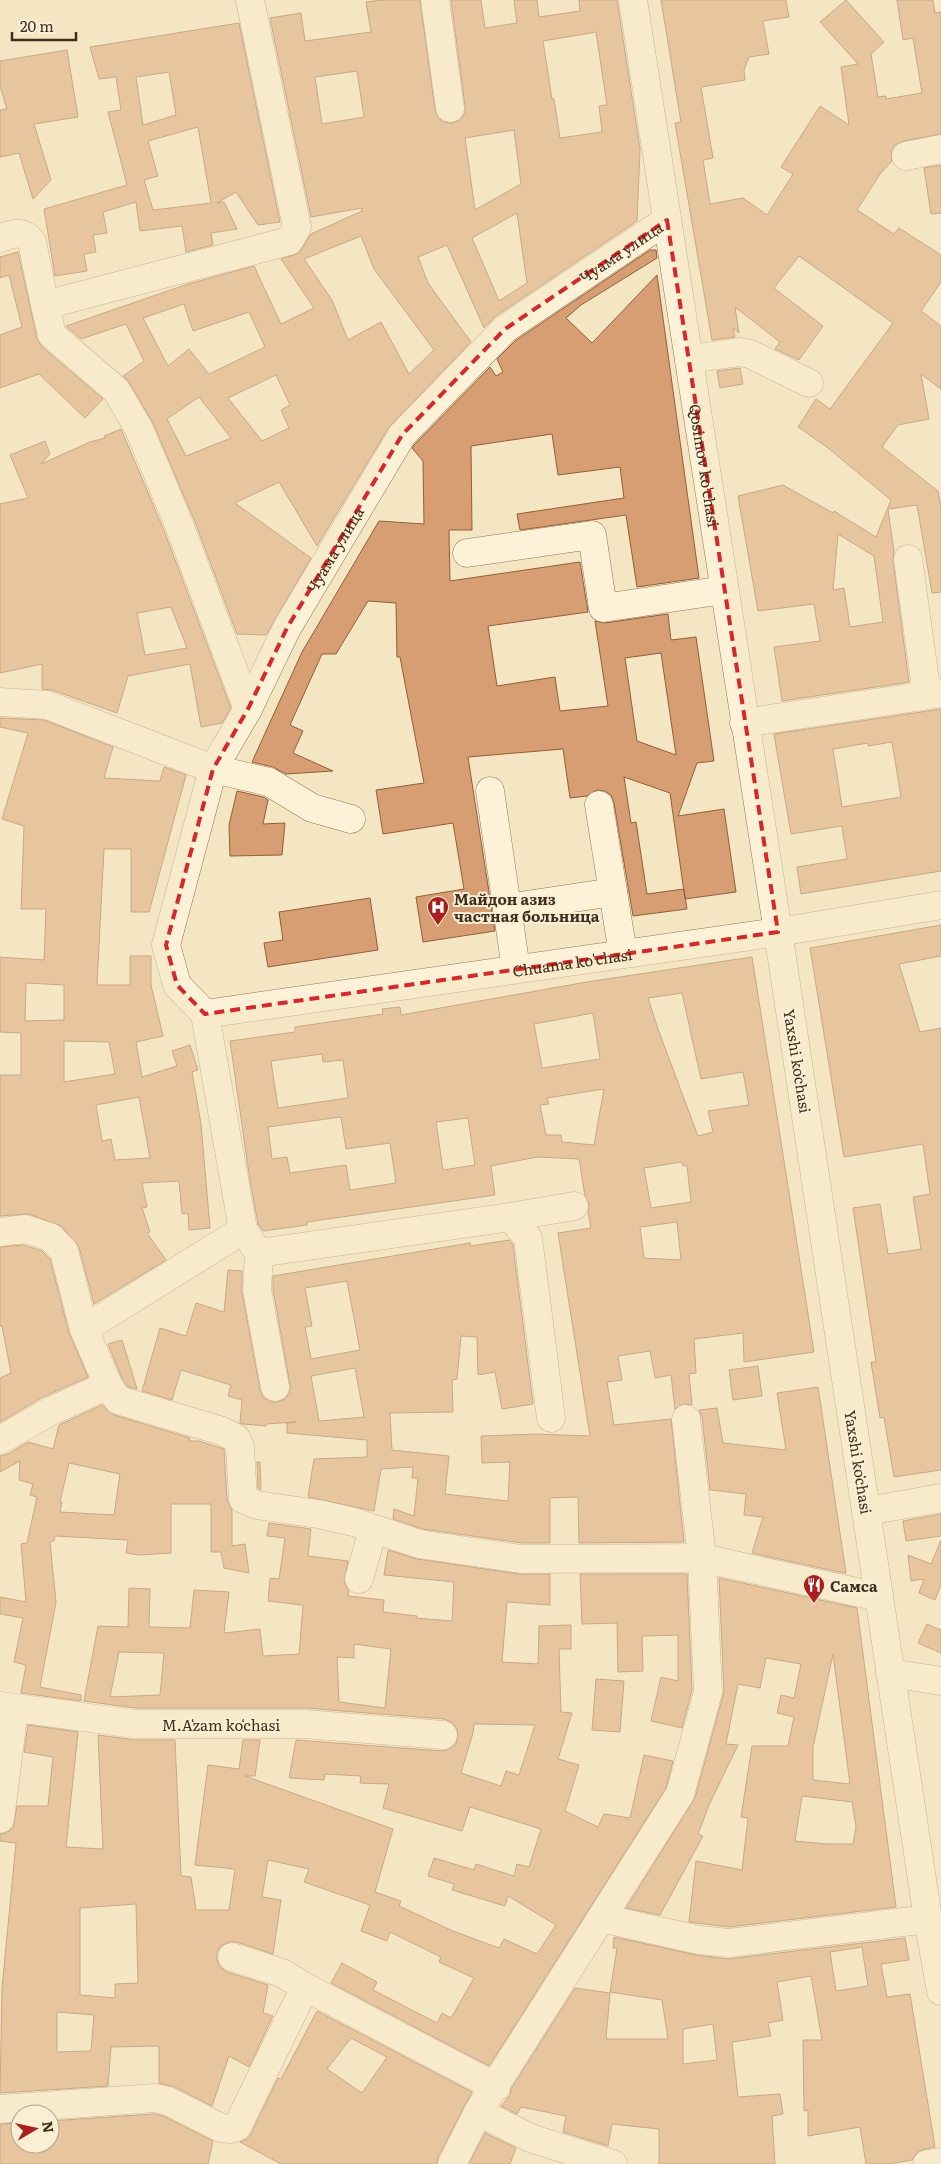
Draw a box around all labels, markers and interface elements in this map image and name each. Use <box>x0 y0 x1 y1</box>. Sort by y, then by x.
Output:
scale bar <box>12 10 76 42</box>
text: 20 m <box>20 14 54 37</box>
street label: Чуама улица <box>574 214 668 288</box>
street label: Qosimov ko'chasi <box>684 402 726 529</box>
street label: Чуама улица <box>299 501 369 597</box>
place label: Майдон азиз частная больница <box>454 887 600 927</box>
hospital icon: Майдон азиз частная больница <box>426 895 450 926</box>
street label: Chuama ko'chasi <box>511 942 634 981</box>
street label: Yaxshi koʻchasi <box>778 1007 818 1115</box>
street label: Yaxshi koʻchasi <box>839 1408 879 1516</box>
restaurant icon: Самса <box>802 1573 826 1604</box>
place label: Самса <box>830 1574 878 1597</box>
street label: M.Aʻzam koʻchasi <box>162 1713 280 1736</box>
north arrow <box>10 2104 60 2154</box>
text: N <box>38 2119 60 2134</box>

